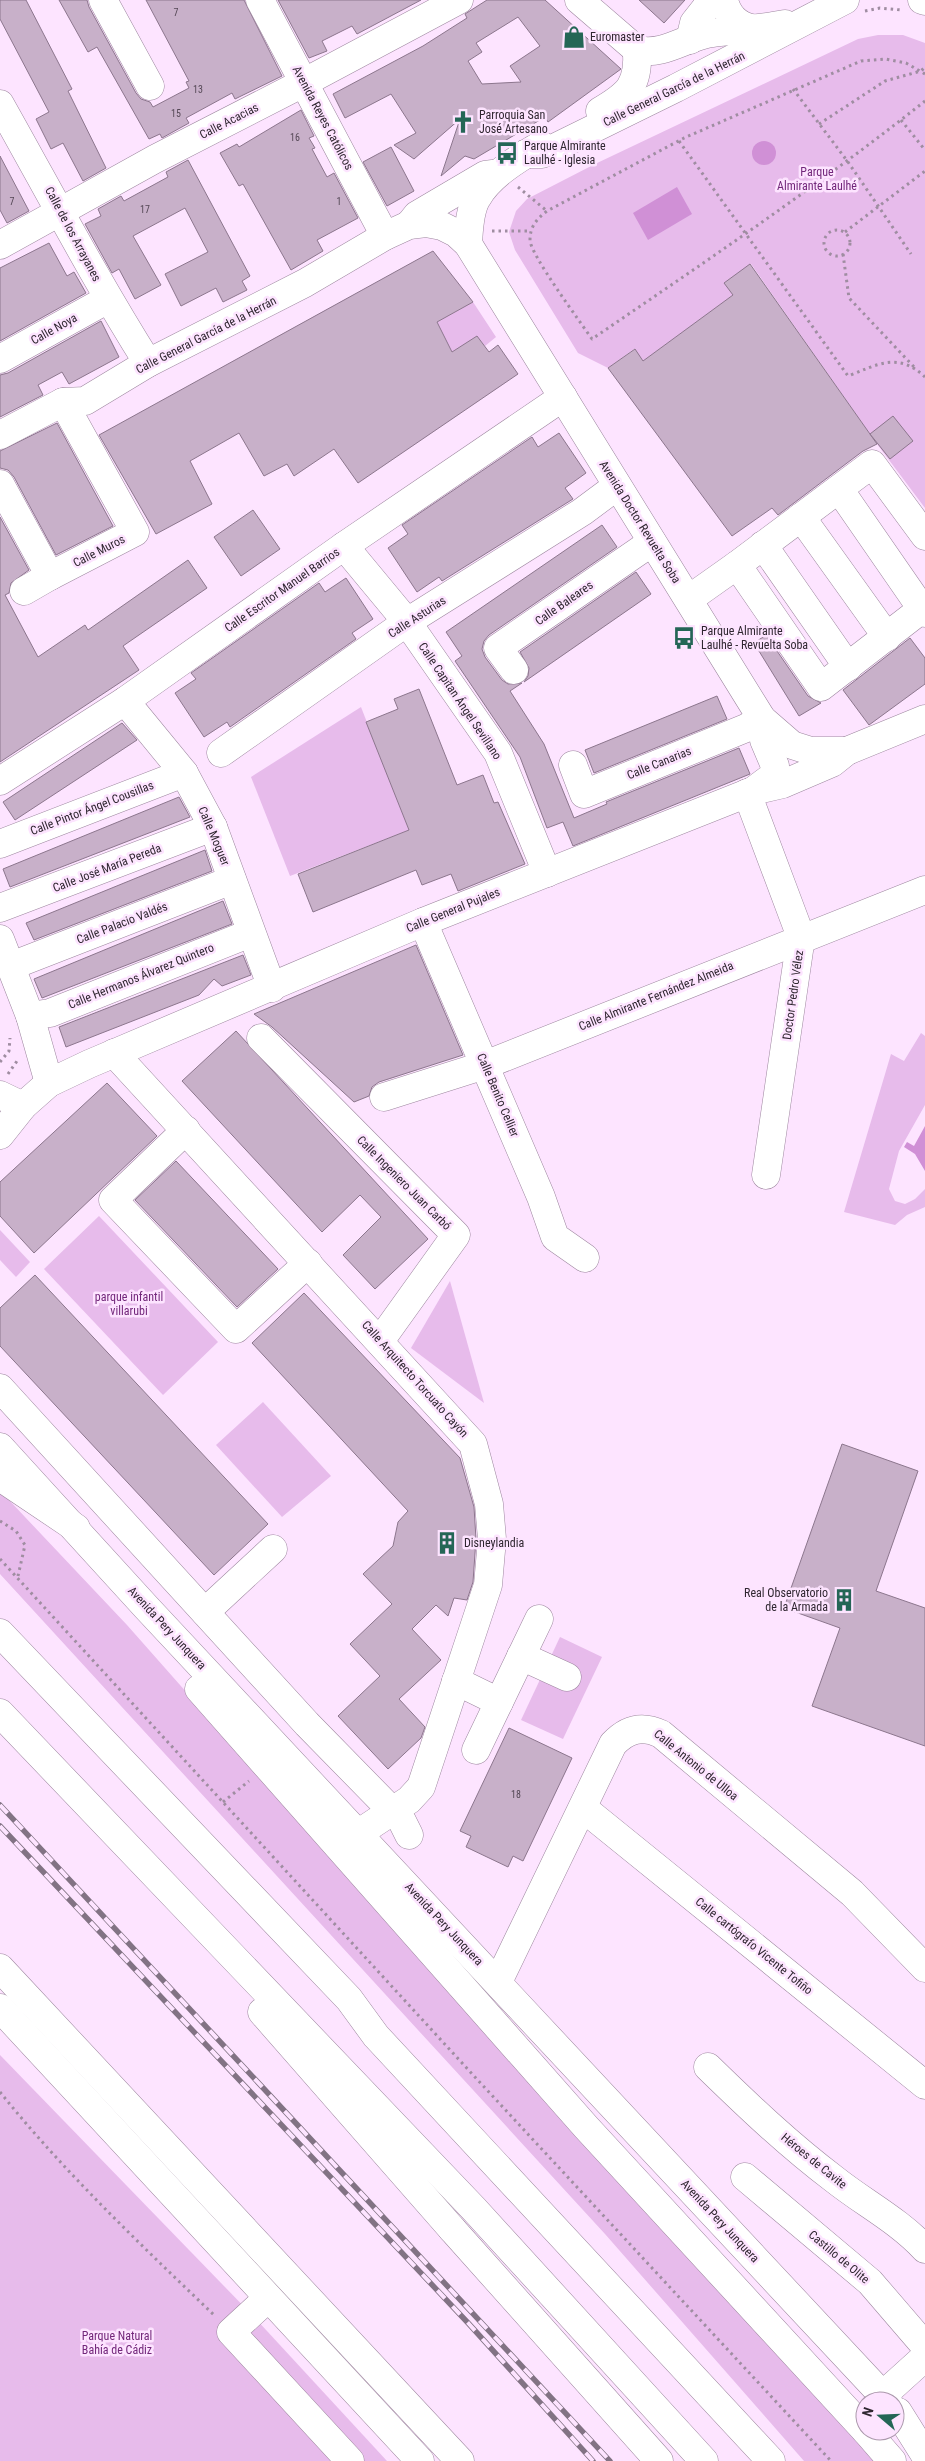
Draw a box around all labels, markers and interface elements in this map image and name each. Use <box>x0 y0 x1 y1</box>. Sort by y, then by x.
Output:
house number: 7 <box>174 7 179 18</box>
shop icon: Euromaster <box>561 24 587 50</box>
place label: Euromaster <box>590 30 645 44</box>
street label: Calle General García de la Herrán <box>601 48 747 129</box>
street label: Avenida Reyes Católicos <box>290 64 356 172</box>
house number: 13 <box>193 84 203 95</box>
street label: Calle Acacias <box>197 100 261 142</box>
house number: 15 <box>171 108 181 119</box>
place label: Parroquia San José Artesano <box>479 108 548 136</box>
church icon: Parroquia San José Artesano <box>450 109 476 135</box>
house number: 16 <box>290 132 300 143</box>
place label: Parque Almirante Laulhé - Iglesia <box>524 139 606 167</box>
bus stop icon: Parque Almirante Laulhé - Iglesia <box>494 140 520 166</box>
park label: Parque Almirante Laulhé <box>777 165 857 193</box>
street label: Calle de los Arrayanes <box>42 184 104 284</box>
house number: 7 <box>10 196 15 207</box>
house number: 1 <box>337 196 341 207</box>
house number: 17 <box>140 204 150 215</box>
street label: Calle General García de la Herrán <box>133 293 279 377</box>
street label: Calle Noya <box>29 311 80 347</box>
street label: Avenida Doctor Revuelta Soba <box>596 458 684 586</box>
street label: Calle Muros <box>71 532 127 570</box>
street label: Calle Escritor Manuel Barrios <box>222 545 342 635</box>
street label: Calle Baleares <box>532 578 596 628</box>
street label: Calle Asturias <box>386 593 448 641</box>
place label: Parque Almirante Laulhé - Revuelta Soba <box>701 624 808 652</box>
bus stop icon: Parque Almirante Laulhé - Revuelta Soba <box>671 625 697 651</box>
street label: Calle Capitan Ángel Sevillano <box>416 639 505 762</box>
street label: Calle Canarias <box>625 744 693 782</box>
street label: Calle Pintor Ángel Cousillas <box>28 777 156 838</box>
street label: Calle Moguer <box>195 804 233 868</box>
street label: Calle José María Pereda <box>51 841 163 895</box>
street label: Calle General Pujales <box>404 885 502 935</box>
street label: Calle Palacio Valdés <box>75 899 169 947</box>
street label: Calle Hermanos Álvarez Quintero <box>66 939 216 1012</box>
street label: Doctor Pedro Vélez <box>780 949 806 1041</box>
street label: Calle Almirante Fernández Almeida <box>577 958 736 1033</box>
street label: Calle Benito Cellier <box>474 1051 522 1139</box>
street label: Calle Ingeniero Juan Carbó <box>354 1133 454 1233</box>
park label: parque infantil villarubi <box>95 1290 163 1318</box>
street label: Calle Arquitecto Torcuato Cayón <box>359 1318 471 1440</box>
building icon: Disneylandia <box>434 1530 460 1556</box>
place label: Disneylandia <box>464 1536 524 1550</box>
street label: Avenida Pery Junquera <box>125 1584 209 1672</box>
place label: Real Observatorio de la Armada <box>744 1586 828 1614</box>
building icon: Real Observatorio de la Armada <box>831 1587 857 1613</box>
street label: Calle Antonio de Ulloa <box>651 1727 741 1803</box>
house number: 18 <box>511 1789 521 1800</box>
street label: Avenida Pery Junquera <box>402 1880 486 1968</box>
street label: Calle cartógrafo Vicente Tofiño <box>693 1895 815 1997</box>
street label: Héroes de Cavite <box>778 2130 850 2192</box>
street label: Avenida Pery Junquera <box>678 2177 762 2265</box>
street label: Castillo de Olite <box>806 2228 872 2287</box>
park label: Parque Natural Bahía de Cádiz <box>82 2329 152 2357</box>
north arrow <box>855 2391 905 2441</box>
text: N <box>859 2405 877 2418</box>

